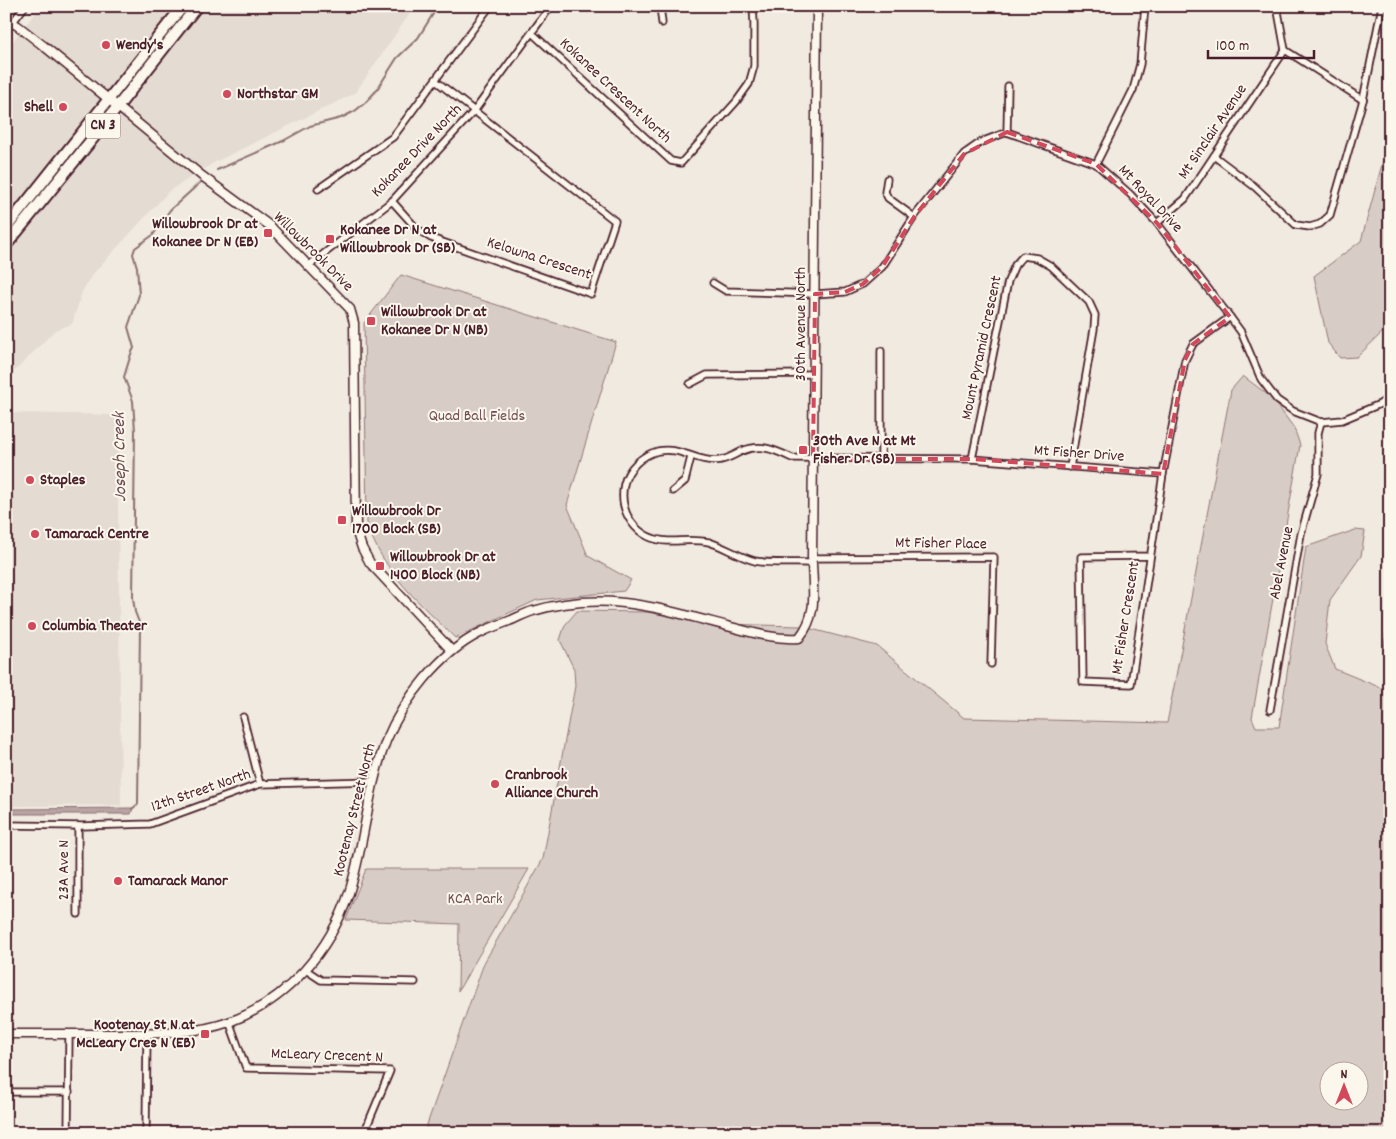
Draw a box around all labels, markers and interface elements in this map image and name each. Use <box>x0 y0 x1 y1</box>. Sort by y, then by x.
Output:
scale bar <box>1208 28 1315 60</box>
street label: Kokanee Crescent North <box>554 33 676 149</box>
place label: Wendy's <box>116 34 164 57</box>
text: 100 m <box>1216 36 1249 58</box>
marker: Wendy's <box>100 39 112 51</box>
street label: Mt Sinclair Avenue <box>1173 80 1253 184</box>
place label: Northstar GM <box>237 83 318 106</box>
marker: Northstar GM <box>221 88 233 100</box>
place label: Shell <box>24 96 53 119</box>
street label: Kokanee Drive North <box>366 99 468 203</box>
marker: Shell <box>57 101 69 113</box>
road number: CN 3 <box>86 114 120 138</box>
street label: Mt Royal Drive <box>1112 160 1188 238</box>
street label: Willowbrook Drive <box>268 207 358 297</box>
place label: Willowbrook Dr at Kokanee Dr N (EB) <box>152 213 258 254</box>
place label: Kokanee Dr N at Willowbrook Dr (SB) <box>340 219 455 260</box>
marker: Willowbrook Dr at Kokanee Dr N (EB) <box>262 227 274 239</box>
street label: Kelowna Crescent <box>484 231 594 287</box>
marker: Kokanee Dr N at Willowbrook Dr (SB) <box>324 233 336 245</box>
street label: 30th Avenue North <box>790 267 813 381</box>
street label: Mount Pyramid Crescent <box>955 274 1009 422</box>
place label: Willowbrook Dr at Kokanee Dr N (NB) <box>381 301 488 342</box>
marker: Willowbrook Dr at Kokanee Dr N (NB) <box>365 315 377 327</box>
park label: Quad Ball Fields <box>429 405 525 428</box>
water label: Joseph Creek <box>108 410 134 502</box>
place label: 30th Ave N at Mt Fisher Dr (SB) <box>813 430 916 471</box>
street label: Mt Fisher Drive <box>1033 439 1125 469</box>
marker: 30th Ave N at Mt Fisher Dr (SB) <box>797 444 809 456</box>
place label: Staples <box>40 469 86 492</box>
marker: Staples <box>24 474 36 486</box>
place label: Willowbrook Dr 1700 Block (SB) <box>352 500 442 541</box>
marker: Willowbrook Dr 1700 Block (SB) <box>336 514 348 526</box>
place label: Tamarack Centre <box>45 523 149 546</box>
street label: Abel Avenue <box>1264 525 1300 601</box>
marker: Tamarack Centre <box>29 528 41 540</box>
street label: Mt Fisher Place <box>895 532 987 556</box>
place label: Willowbrook Dr at 1400 Block (NB) <box>390 546 496 587</box>
marker: Willowbrook Dr at 1400 Block (NB) <box>374 560 386 572</box>
street label: Mt Fisher Crescent <box>1106 560 1146 676</box>
place label: Columbia Theater <box>42 615 148 638</box>
marker: Columbia Theater <box>26 620 38 632</box>
street label: Kootenay Street North <box>327 741 383 879</box>
street label: 12th Street North <box>148 763 254 819</box>
place label: Cranbrook Alliance Church <box>505 764 598 805</box>
marker: Cranbrook Alliance Church <box>489 778 501 790</box>
street label: 23A Ave N <box>53 840 76 900</box>
place label: Tamarack Manor <box>128 870 229 893</box>
marker: Tamarack Manor <box>112 875 124 887</box>
park label: KCA Park <box>448 888 502 911</box>
place label: Kootenay St N at McLeary Cres N (EB) <box>76 1014 195 1055</box>
marker: Kootenay St N at McLeary Cres N (EB) <box>199 1028 211 1040</box>
street label: McLeary Crecent N <box>271 1043 384 1069</box>
north arrow <box>1318 1062 1368 1112</box>
text: N <box>1341 1065 1348 1085</box>

